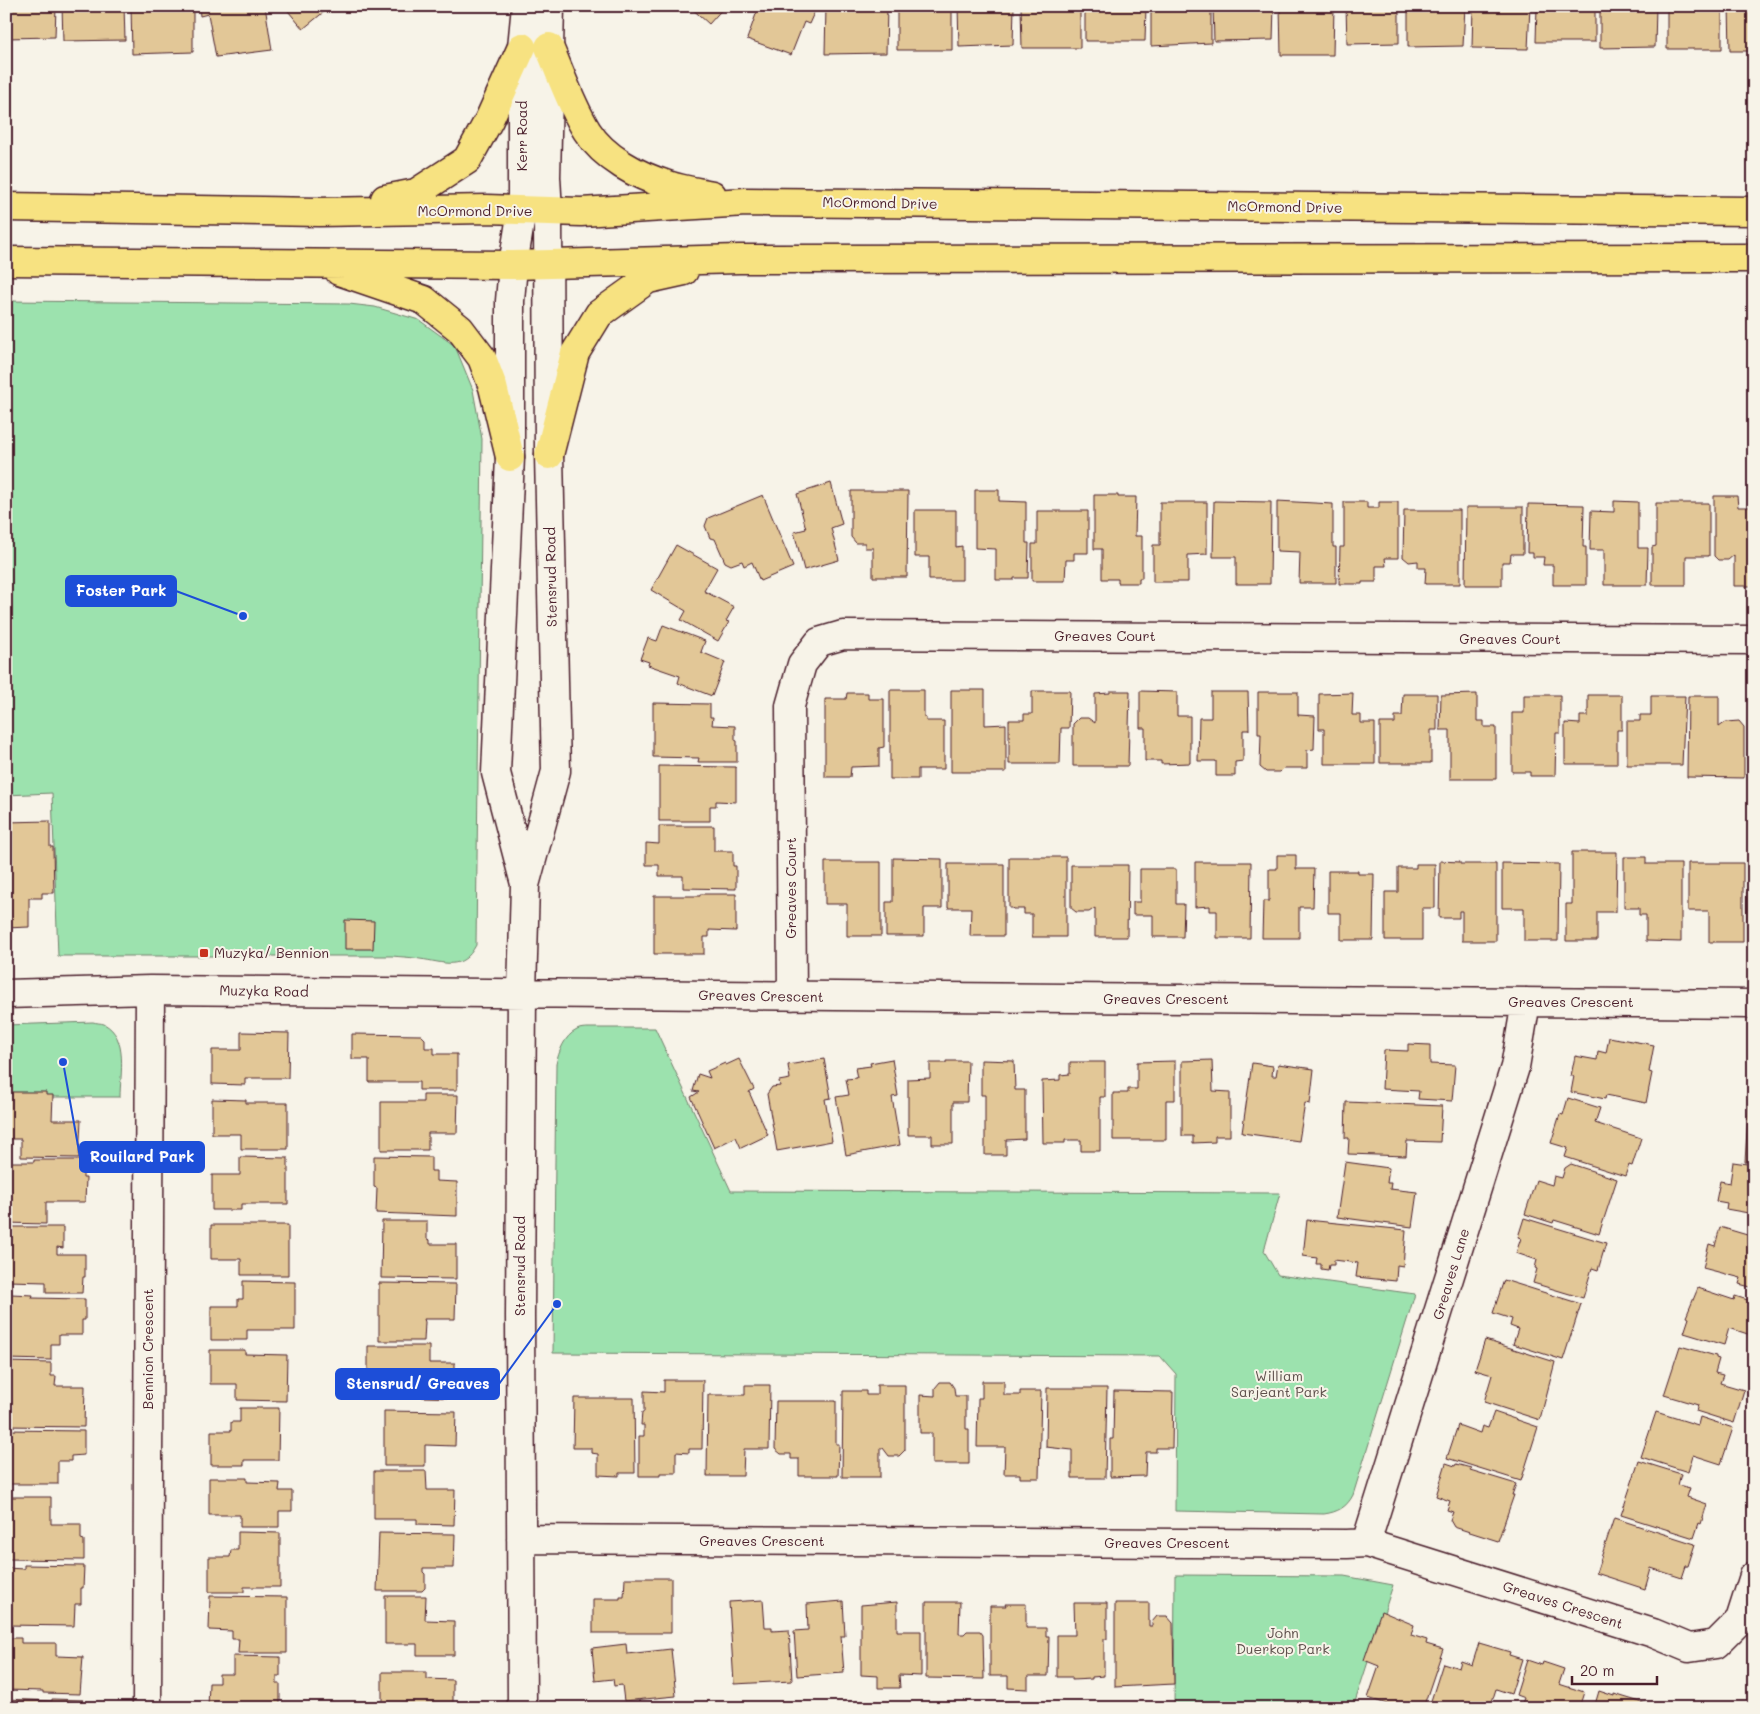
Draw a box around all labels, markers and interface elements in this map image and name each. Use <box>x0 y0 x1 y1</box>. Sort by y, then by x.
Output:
street label: Kerr Road <box>512 101 531 171</box>
street label: McOrmond Drive <box>822 192 938 213</box>
street label: McOrmond Drive <box>1227 196 1343 217</box>
street label: McOrmond Drive <box>417 201 533 220</box>
street label: Stensrud Road <box>540 527 561 627</box>
callout: Foster Park <box>66 576 176 606</box>
text: Foster Park <box>76 580 166 600</box>
street label: Greaves Court <box>1054 626 1156 645</box>
street label: Greaves Court <box>1459 629 1561 648</box>
street label: Greaves Court <box>781 837 800 939</box>
place label: Muzyka/ Bennion <box>214 943 329 962</box>
marker: Muzyka/ Bennion <box>198 947 210 959</box>
street label: Muzyka Road <box>219 980 309 1001</box>
street label: Greaves Crescent <box>698 985 824 1006</box>
street label: Greaves Crescent <box>1103 989 1229 1008</box>
street label: Greaves Crescent <box>1508 992 1634 1011</box>
callout: Rouilard Park <box>80 1142 204 1172</box>
text: Rouilard Park <box>90 1146 194 1166</box>
street label: Stensrud Road <box>510 1216 529 1316</box>
street label: Greaves Lane <box>1428 1226 1473 1322</box>
street label: Bennion Crescent <box>138 1288 157 1410</box>
park label: William Sarjeant Park <box>1231 1366 1327 1401</box>
callout: Stensrud/ Greaves <box>336 1369 499 1399</box>
text: Stensrud/ Greaves <box>346 1373 490 1393</box>
street label: Greaves Crescent <box>699 1531 825 1550</box>
street label: Greaves Crescent <box>1104 1533 1230 1552</box>
street label: Greaves Crescent <box>1501 1576 1626 1633</box>
park label: John Duerkop Park <box>1236 1623 1330 1658</box>
scale bar <box>1572 1654 1658 1686</box>
text: 20 m <box>1580 1660 1614 1680</box>

